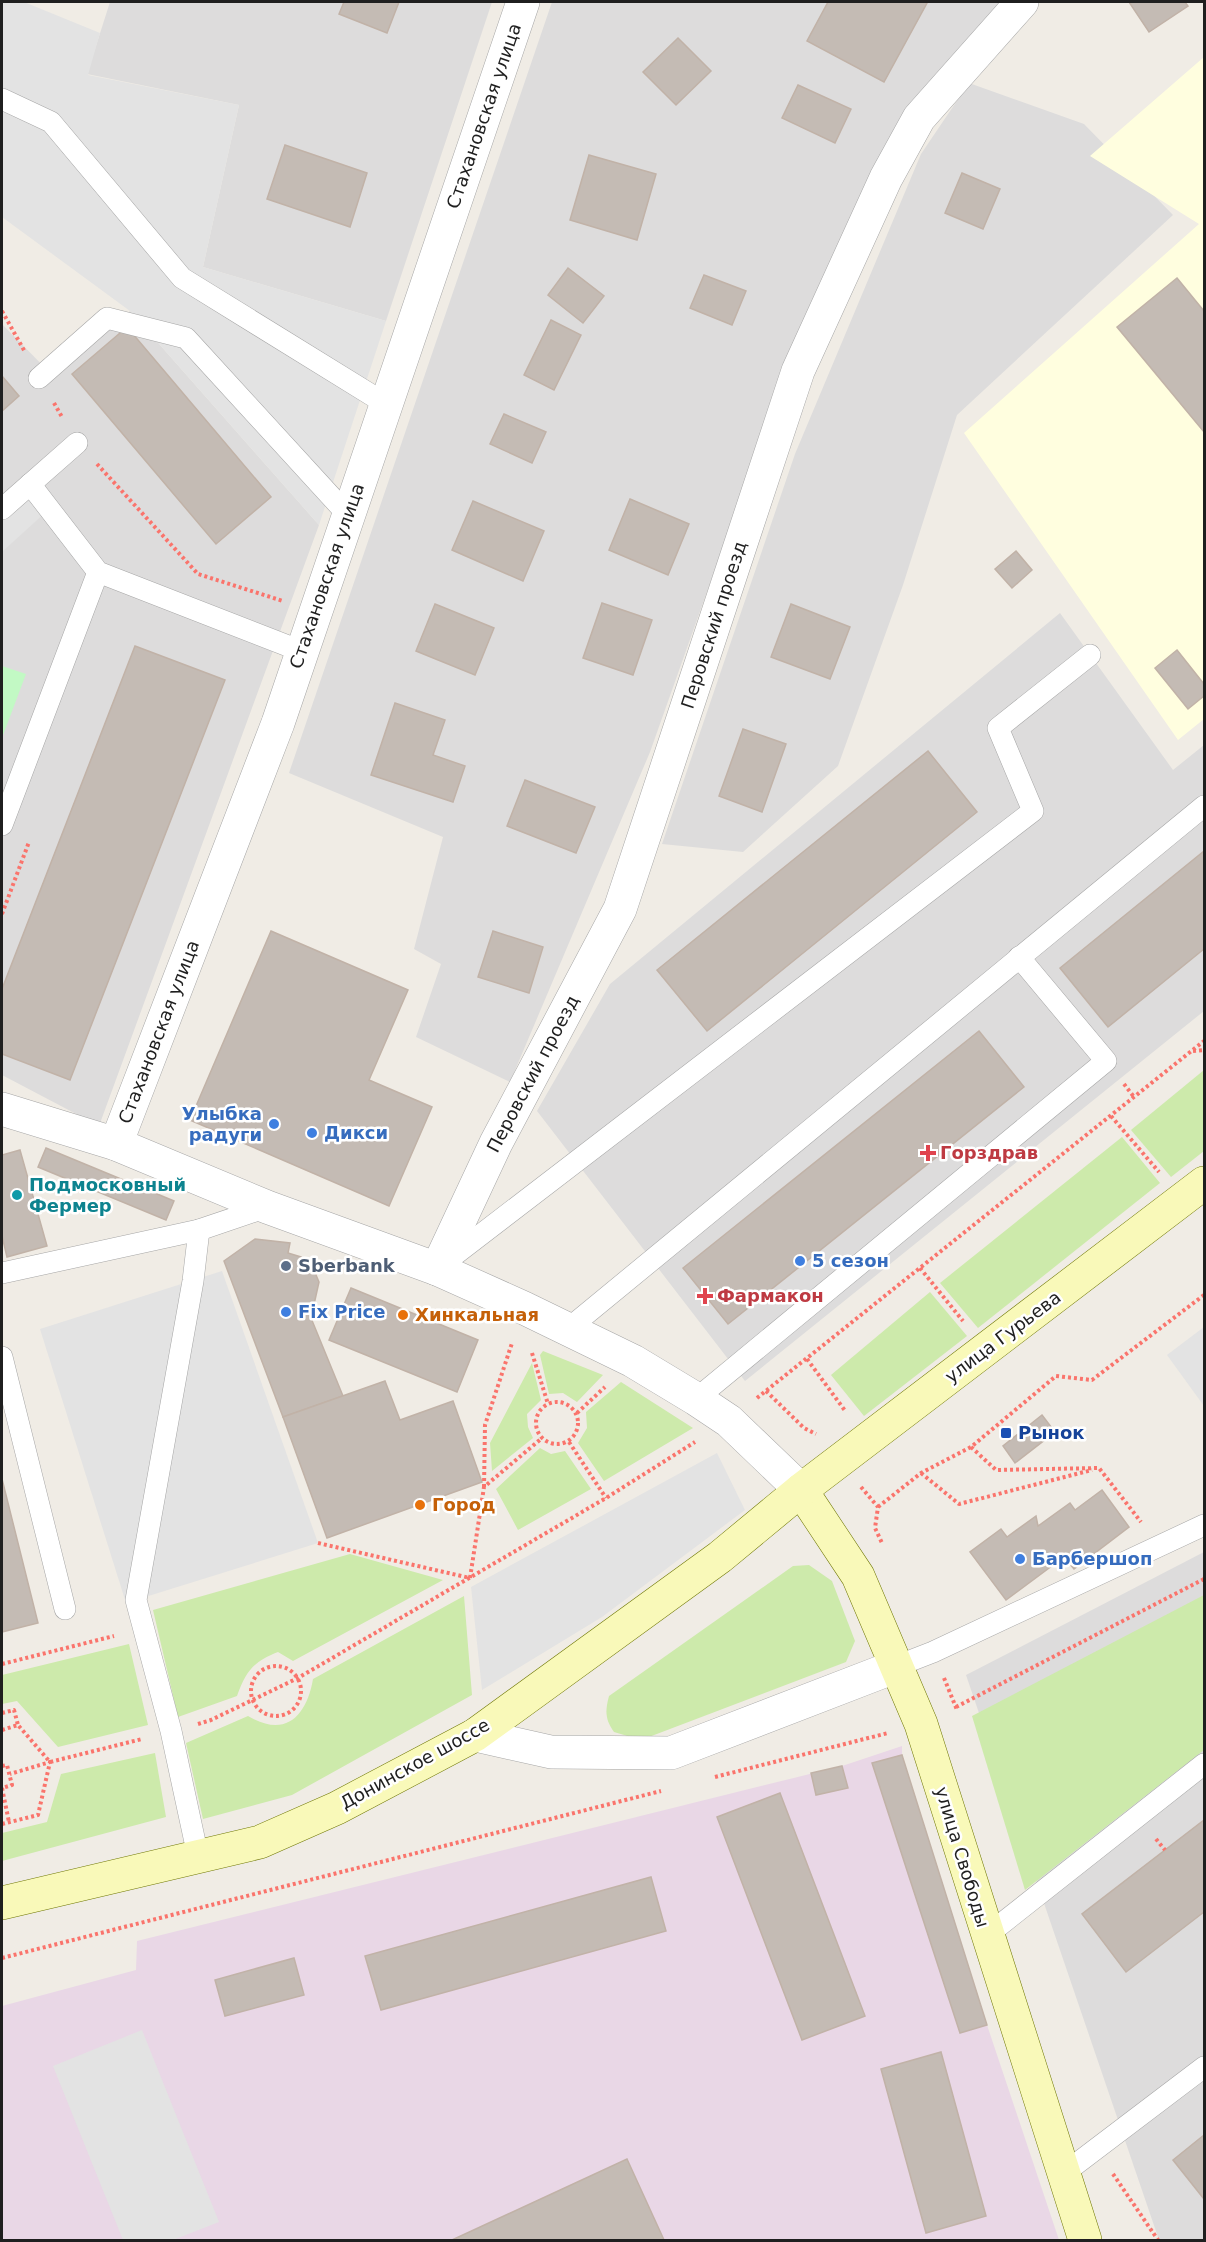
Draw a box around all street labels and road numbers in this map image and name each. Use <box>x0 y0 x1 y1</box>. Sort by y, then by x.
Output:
street label: Стахановская улица <box>442 20 525 211</box>
street label: Стахановская улица <box>285 480 368 671</box>
street label: Перовский проезд <box>677 538 751 711</box>
street label: Стахановская улица <box>114 937 203 1126</box>
street label: Перовский проезд <box>482 992 583 1156</box>
street label: улица Гурьева <box>941 1286 1065 1387</box>
street label: Донинское шоссе <box>337 1714 493 1813</box>
street label: улица Свободы <box>931 1784 994 1930</box>

